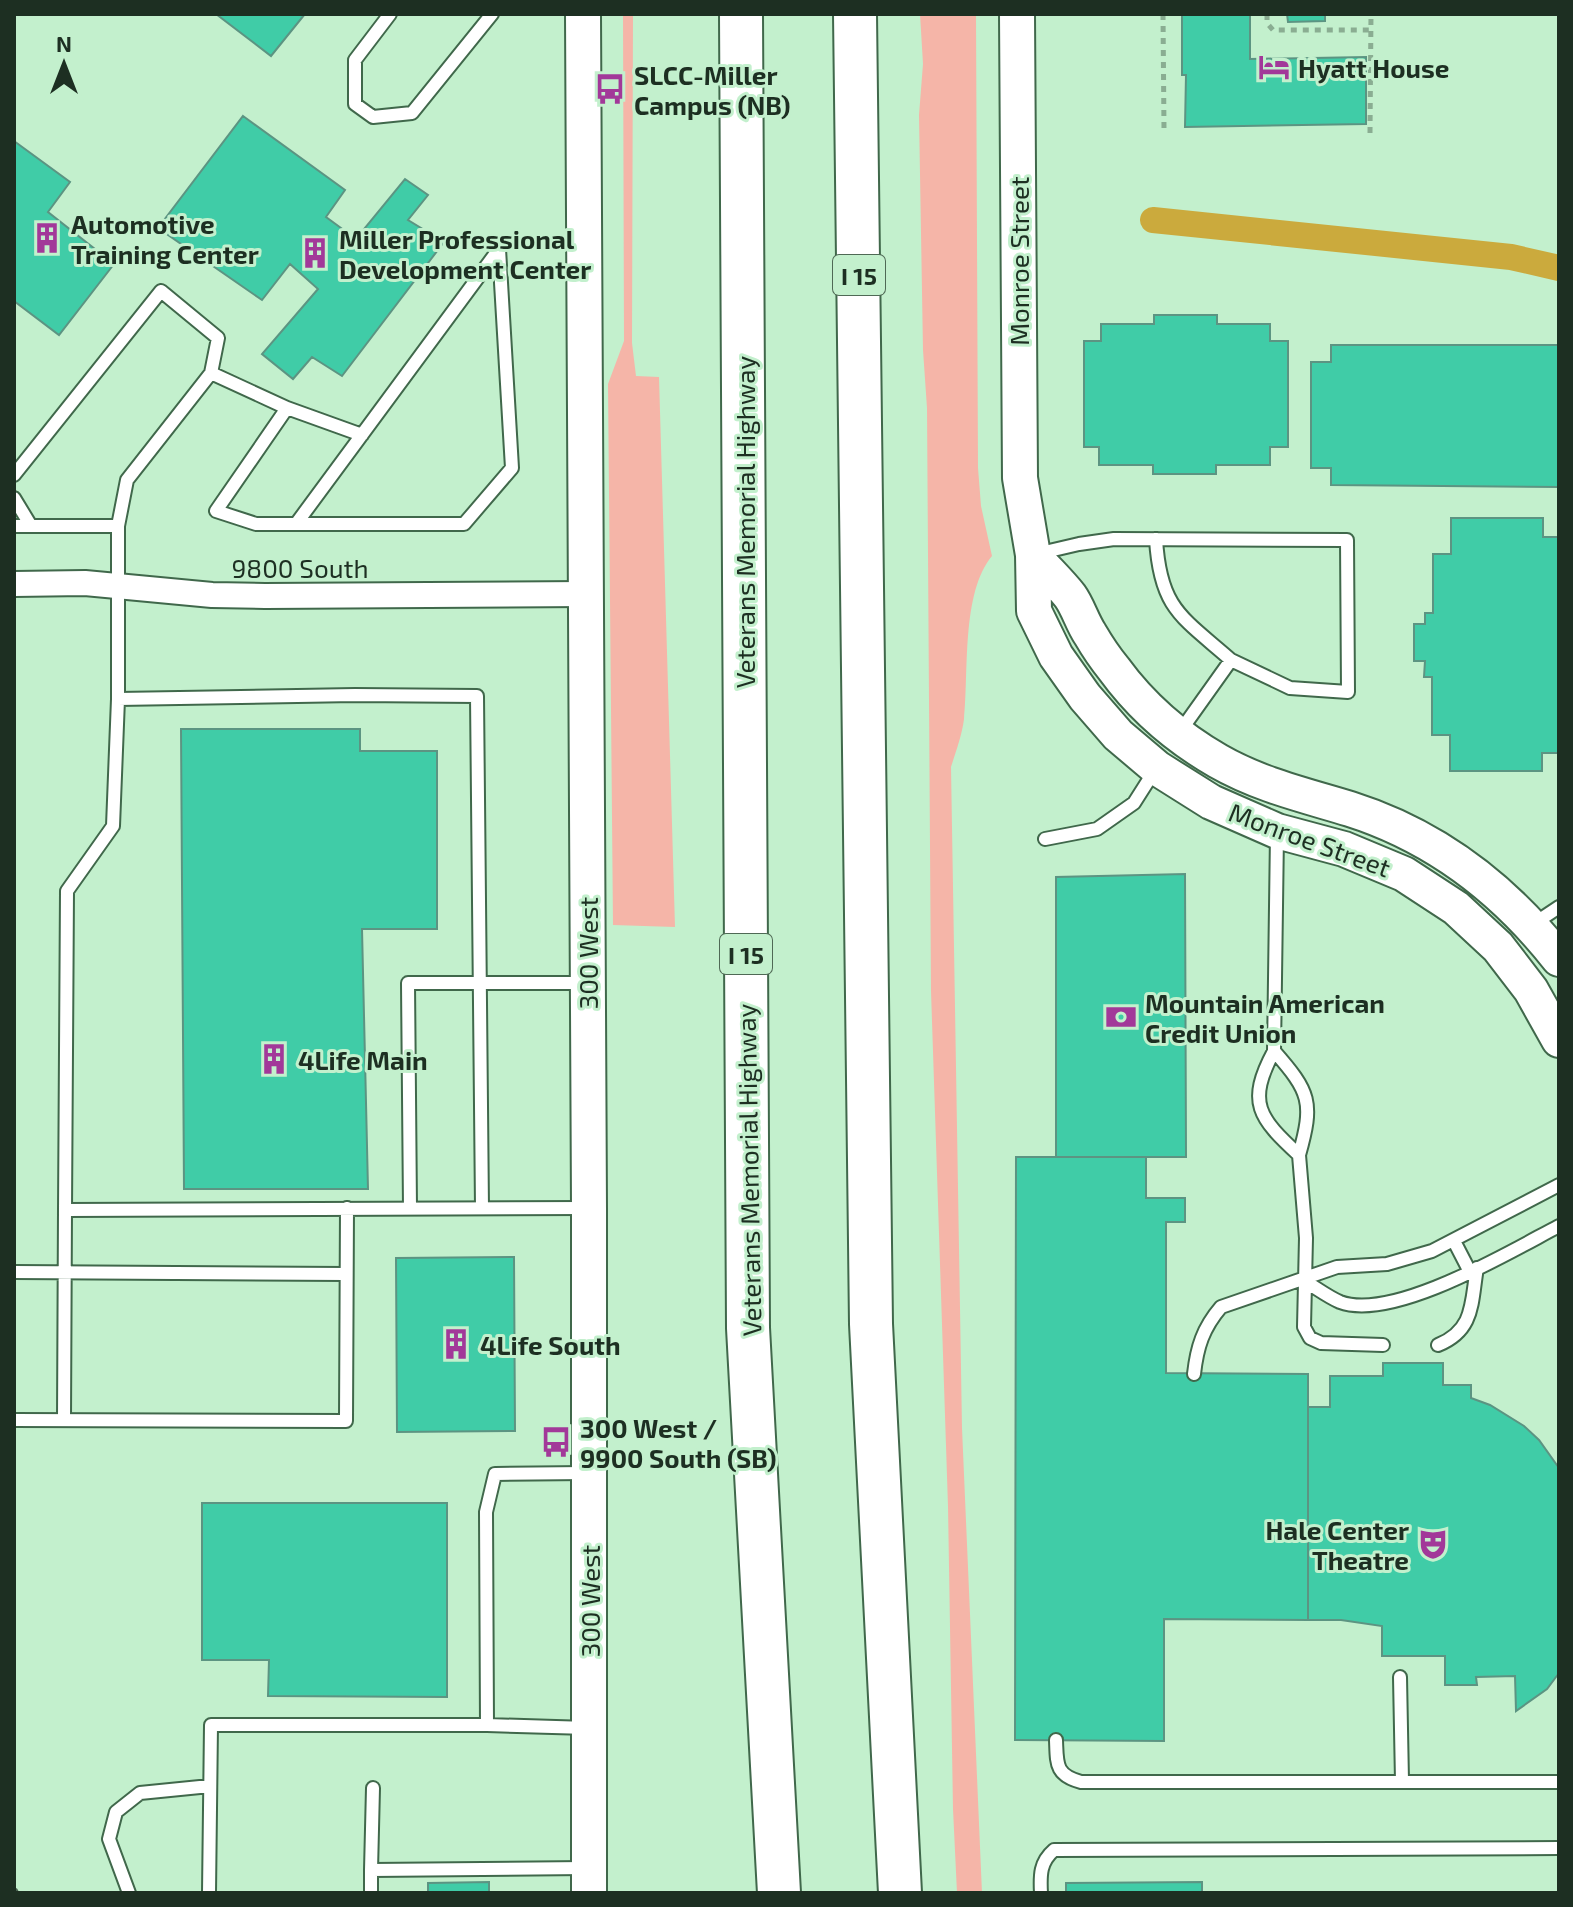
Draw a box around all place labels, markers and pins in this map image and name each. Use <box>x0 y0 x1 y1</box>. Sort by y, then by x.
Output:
hotel icon: Hyatt House <box>1257 50 1291 84</box>
place label: Hyatt House <box>1298 52 1449 84</box>
place label: SLCC-Miller Campus (NB) <box>634 59 791 120</box>
bus stop icon: SLCC-Miller Campus (NB) <box>593 72 627 106</box>
place label: Automotive Training Center <box>71 208 259 269</box>
building icon: Automotive Training Center <box>30 221 64 255</box>
place label: Miller Professional Development Center <box>339 223 591 284</box>
building icon: Miller Professional Development Center <box>298 236 332 270</box>
place label: Mountain American Credit Union <box>1145 987 1385 1048</box>
bank icon: Mountain American Credit Union <box>1104 1000 1138 1034</box>
building icon: 4Life Main <box>257 1042 291 1076</box>
place label: 4Life Main <box>298 1044 428 1075</box>
building icon: 4Life South <box>439 1327 473 1361</box>
place label: 4Life South <box>480 1329 621 1360</box>
place label: 300 West / 9900 South (SB) <box>580 1412 776 1473</box>
bus stop icon: 300 West / 9900 South (SB) <box>539 1425 573 1459</box>
place label: Hale Center Theatre <box>1265 1514 1409 1575</box>
theatre icon: Hale Center Theatre <box>1416 1527 1450 1561</box>

